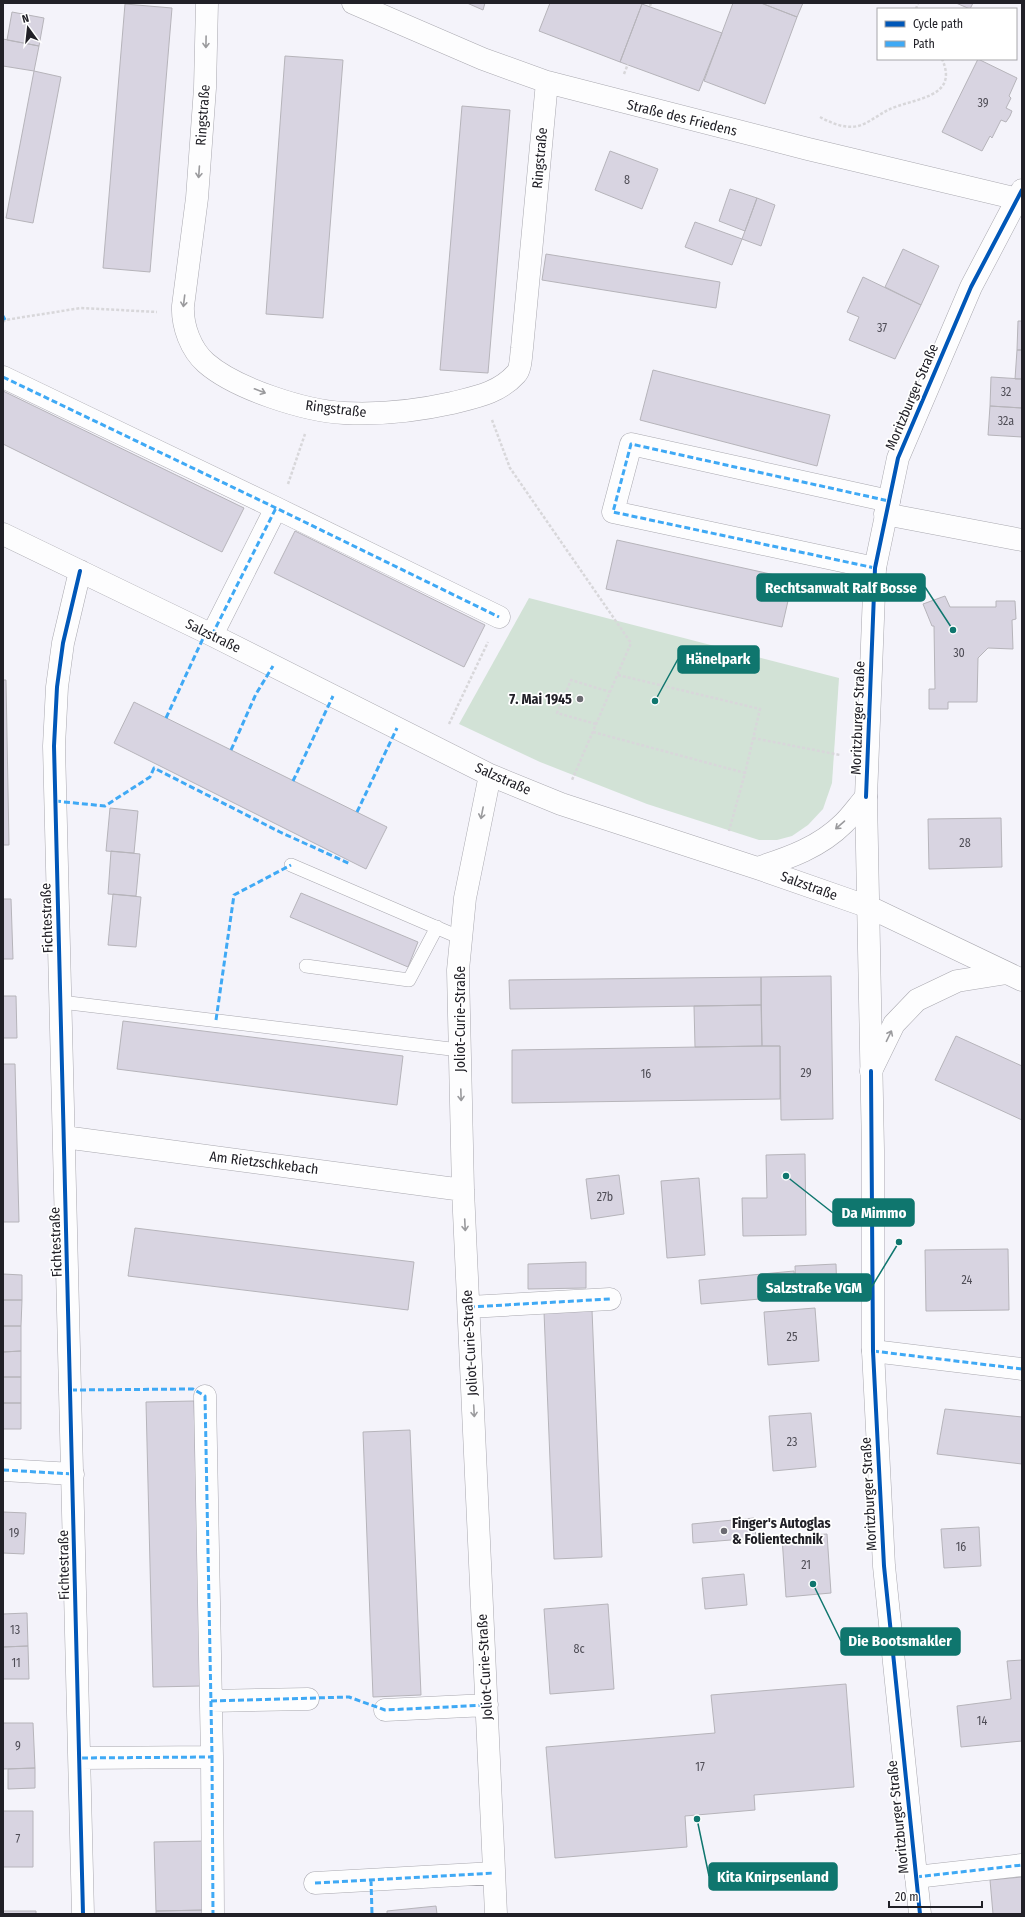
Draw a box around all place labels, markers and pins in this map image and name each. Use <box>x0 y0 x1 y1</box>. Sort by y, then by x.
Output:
callout: Rechtsanwalt Ralf Bosse <box>757 574 925 601</box>
callout: Hänelpark <box>678 646 759 673</box>
place label: 7. Mai 1945 <box>509 691 572 708</box>
marker: 7. Mai 1945 <box>575 694 585 704</box>
callout: Da Mimmo <box>833 1199 914 1226</box>
callout: Salzstraße VGM <box>758 1274 871 1301</box>
place label: Finger's Autoglas & Folientechnik <box>732 1515 831 1548</box>
marker: Finger's Autoglas & Folientechnik <box>719 1526 729 1536</box>
callout: Die Bootsmakler <box>841 1628 960 1655</box>
callout: Kita Knirpsenland <box>709 1863 837 1890</box>

